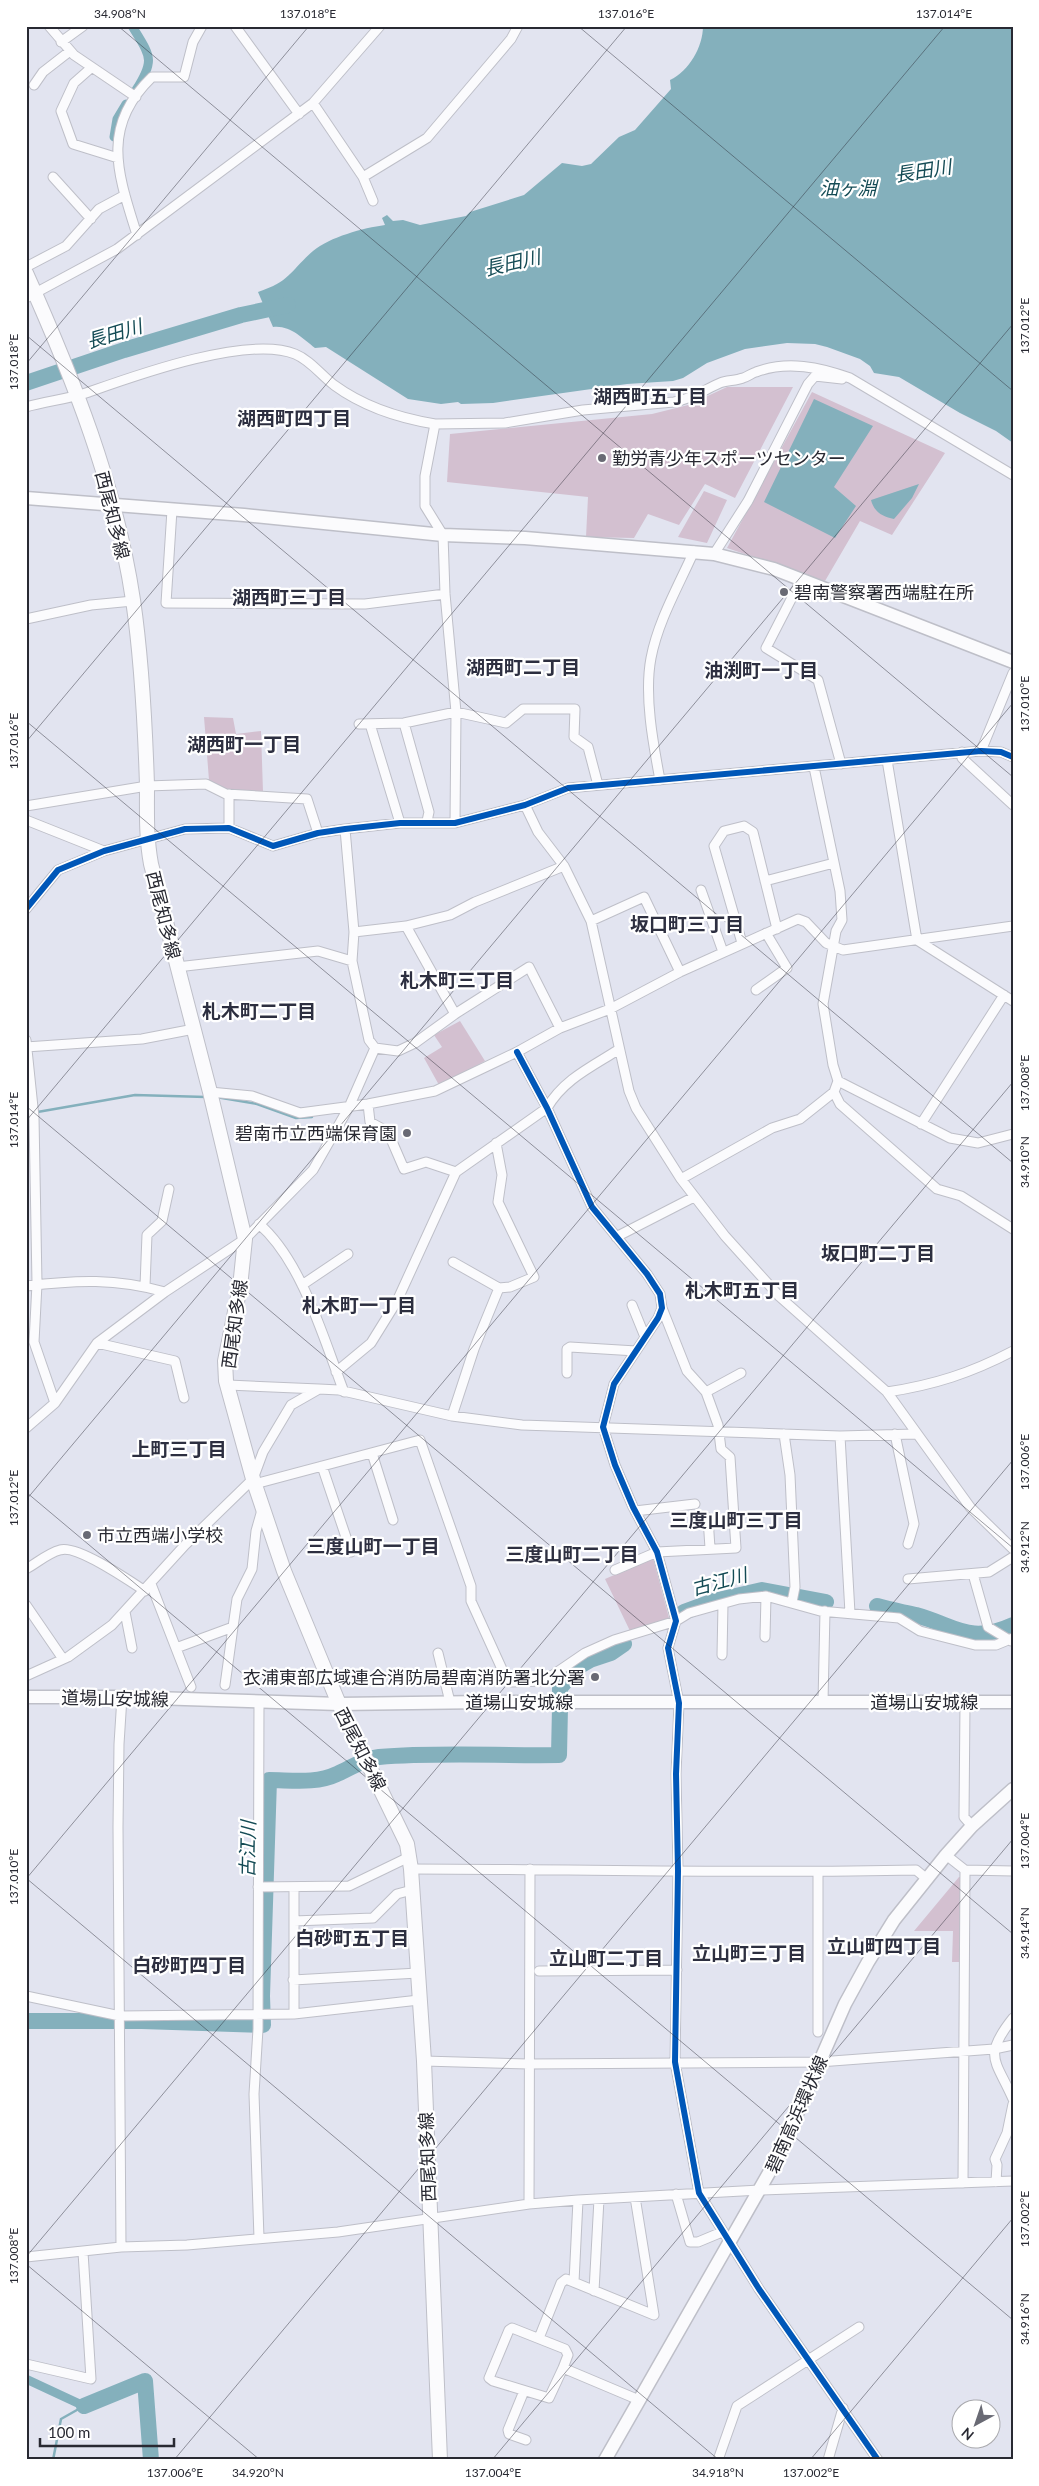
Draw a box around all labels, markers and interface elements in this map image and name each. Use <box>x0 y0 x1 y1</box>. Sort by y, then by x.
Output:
text: 34.908°N <box>94 6 146 21</box>
text: 137.018°E <box>280 6 336 21</box>
text: 137.016°E <box>598 6 654 21</box>
text: 137.014°E <box>916 6 972 21</box>
water label: 長田川 <box>893 154 955 186</box>
water label: 油ヶ淵 <box>819 176 879 199</box>
water label: 長田川 <box>482 244 544 280</box>
text: 137.012°E <box>1017 298 1032 354</box>
water label: 長田川 <box>83 313 147 352</box>
text: 137.018°E <box>6 334 21 390</box>
district label: 湖西町五丁目 <box>593 384 707 407</box>
district label: 湖西町四丁目 <box>237 406 351 429</box>
place label: 勤労青少年スポーツセンター <box>612 447 846 469</box>
marker: 勤労青少年スポーツセンター <box>596 452 608 464</box>
street label: 西尾知多線 <box>91 469 135 561</box>
place label: 碧南警察署西端駐在所 <box>794 581 974 603</box>
district label: 湖西町三丁目 <box>232 585 346 608</box>
marker: 碧南警察署西端駐在所 <box>778 586 790 598</box>
district label: 湖西町二丁目 <box>466 655 580 678</box>
district label: 油渕町一丁目 <box>704 658 818 681</box>
text: 137.010°E <box>1017 676 1032 732</box>
text: 137.016°E <box>6 713 21 769</box>
district label: 湖西町一丁目 <box>187 732 301 755</box>
street label: 西尾知多線 <box>142 869 186 961</box>
district label: 坂口町三丁目 <box>630 912 744 935</box>
district label: 札木町三丁目 <box>400 968 514 991</box>
district label: 札木町二丁目 <box>202 999 316 1022</box>
text: 137.008°E <box>1017 1055 1032 1111</box>
text: 137.014°E <box>6 1092 21 1148</box>
place label: 碧南市立西端保育園 <box>235 1122 397 1144</box>
marker: 碧南市立西端保育園 <box>401 1127 413 1139</box>
text: 34.910°N <box>1017 1136 1032 1188</box>
district label: 坂口町二丁目 <box>821 1241 935 1264</box>
street label: 西尾知多線 <box>217 1278 251 1370</box>
district label: 札木町五丁目 <box>685 1278 799 1301</box>
district label: 札木町一丁目 <box>302 1293 416 1316</box>
text: 137.006°E <box>1017 1434 1032 1490</box>
district label: 上町三丁目 <box>131 1437 227 1460</box>
text: 137.012°E <box>6 1470 21 1526</box>
district label: 三度山町三丁目 <box>669 1508 803 1531</box>
text: 34.912°N <box>1017 1521 1032 1573</box>
place label: 市立西端小学校 <box>97 1524 223 1546</box>
marker: 市立西端小学校 <box>81 1529 93 1541</box>
district label: 三度山町一丁目 <box>306 1534 440 1557</box>
district label: 三度山町二丁目 <box>505 1542 639 1565</box>
water label: 古江川 <box>688 1562 751 1599</box>
place label: 衣浦東部広域連合消防局碧南消防署北分署 <box>243 1666 585 1688</box>
marker: 衣浦東部広域連合消防局碧南消防署北分署 <box>589 1671 601 1683</box>
street label: 道場山安城線 <box>61 1686 169 1710</box>
street label: 道場山安城線 <box>465 1691 573 1713</box>
street label: 道場山安城線 <box>870 1691 978 1713</box>
street label: 西尾知多線 <box>331 1704 391 1794</box>
text: 137.004°E <box>1017 1813 1032 1869</box>
water label: 古江川 <box>235 1818 259 1878</box>
text: 137.010°E <box>6 1849 21 1905</box>
text: 34.914°N <box>1017 1907 1032 1959</box>
district label: 白砂町五丁目 <box>295 1926 409 1949</box>
district label: 立山町四丁目 <box>827 1934 941 1957</box>
district label: 立山町三丁目 <box>692 1941 806 1964</box>
district label: 立山町二丁目 <box>549 1946 663 1969</box>
district label: 白砂町四丁目 <box>132 1953 246 1976</box>
street label: 碧南高浜環状線 <box>760 2052 832 2176</box>
street label: 西尾知多線 <box>414 2112 440 2202</box>
text: 137.002°E <box>1017 2191 1032 2247</box>
text: 137.008°E <box>6 2228 21 2284</box>
text: 34.916°N <box>1017 2293 1032 2345</box>
north arrow <box>952 2398 1002 2448</box>
scale bar <box>40 2416 174 2448</box>
text: 100 m <box>48 2423 90 2441</box>
text: N <box>958 2424 977 2444</box>
text: 137.006°E <box>147 2465 203 2480</box>
text: 34.920°N <box>232 2465 284 2480</box>
text: 137.004°E <box>465 2465 521 2480</box>
text: 34.918°N <box>692 2465 744 2480</box>
text: 137.002°E <box>783 2465 839 2480</box>

